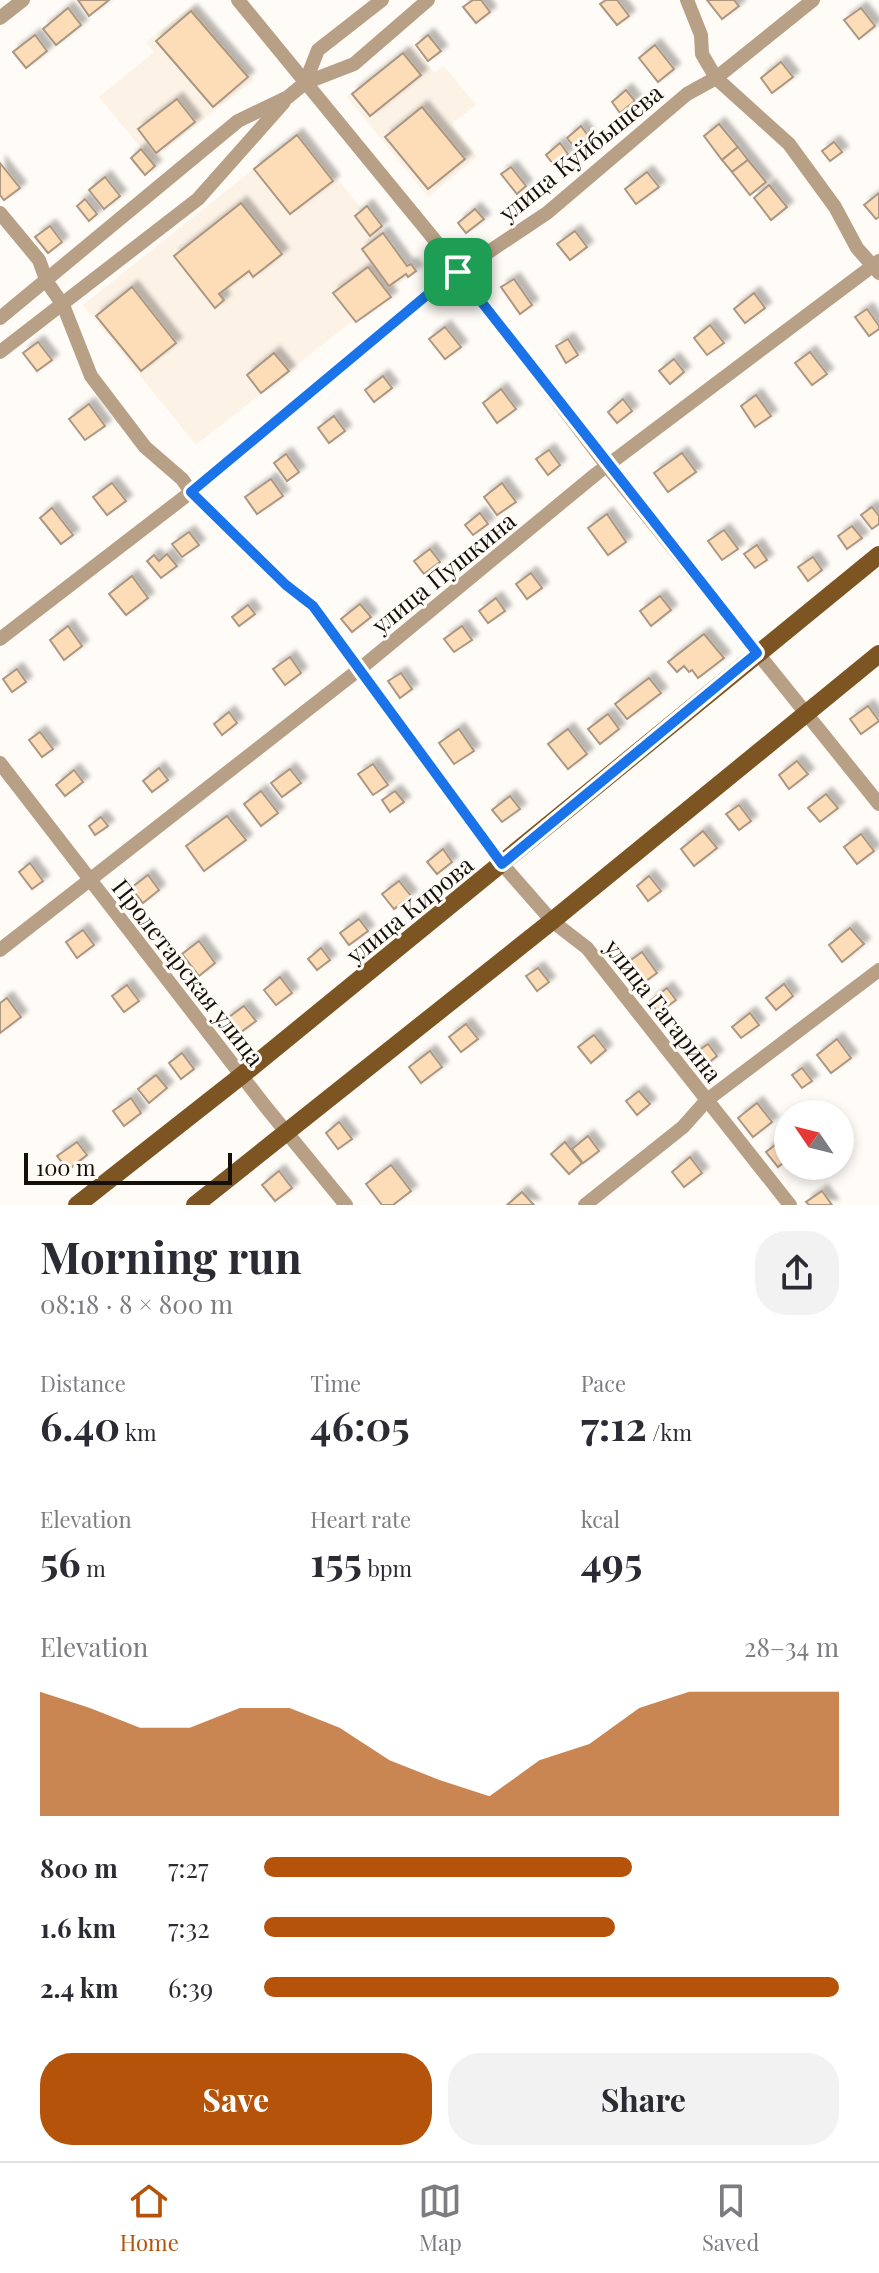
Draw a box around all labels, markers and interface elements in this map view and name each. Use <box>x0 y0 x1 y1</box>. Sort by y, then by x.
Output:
street label: улица Куйбышева <box>491 76 669 229</box>
pin <box>424 238 492 306</box>
icon: arrive <box>436 250 480 294</box>
street label: улица Пушкина <box>364 504 522 641</box>
street label: улица Кирова <box>338 848 479 971</box>
street label: Пролетарская улица <box>106 872 272 1072</box>
street label: улица Гагарина <box>597 931 730 1088</box>
north arrow <box>774 1100 854 1180</box>
map controls <box>774 1100 854 1180</box>
scale bar <box>24 1149 232 1185</box>
text: 100 m <box>36 1152 96 1182</box>
text: Morning run <box>40 1226 302 1285</box>
button: share <box>755 1231 839 1315</box>
text: 08:18 · 8 × 800 m <box>40 1286 233 1321</box>
text: Distance <box>40 1368 126 1398</box>
text: Time <box>310 1368 361 1398</box>
text: Pace <box>581 1368 626 1398</box>
text: 6.40 <box>40 1398 120 1451</box>
text: 46:05 <box>310 1398 410 1451</box>
text: 7:12 <box>581 1398 647 1451</box>
text: km <box>120 1417 157 1447</box>
text: /km <box>647 1417 692 1447</box>
text: Elevation <box>40 1504 132 1534</box>
text: Heart rate <box>310 1504 411 1534</box>
text: kcal <box>581 1504 620 1534</box>
text: 56 <box>40 1534 81 1587</box>
text: 155 <box>310 1534 362 1587</box>
text: 495 <box>581 1534 642 1587</box>
text: m <box>81 1553 106 1583</box>
text: bpm <box>362 1553 412 1583</box>
text: Elevation <box>40 1629 148 1664</box>
text: 28–34 m <box>744 1629 839 1664</box>
text: 800 m <box>40 1850 118 1885</box>
text: 7:27 <box>168 1850 208 1885</box>
text: 1.6 km <box>40 1910 116 1945</box>
text: 7:32 <box>168 1910 210 1945</box>
text: 2.4 km <box>40 1970 119 2005</box>
text: 6:39 <box>168 1970 213 2005</box>
button: Save <box>40 2053 432 2145</box>
button: Share <box>448 2053 839 2145</box>
tab: Home <box>120 2179 179 2257</box>
tab: Map <box>418 2179 462 2257</box>
tab: Saved <box>702 2179 759 2257</box>

